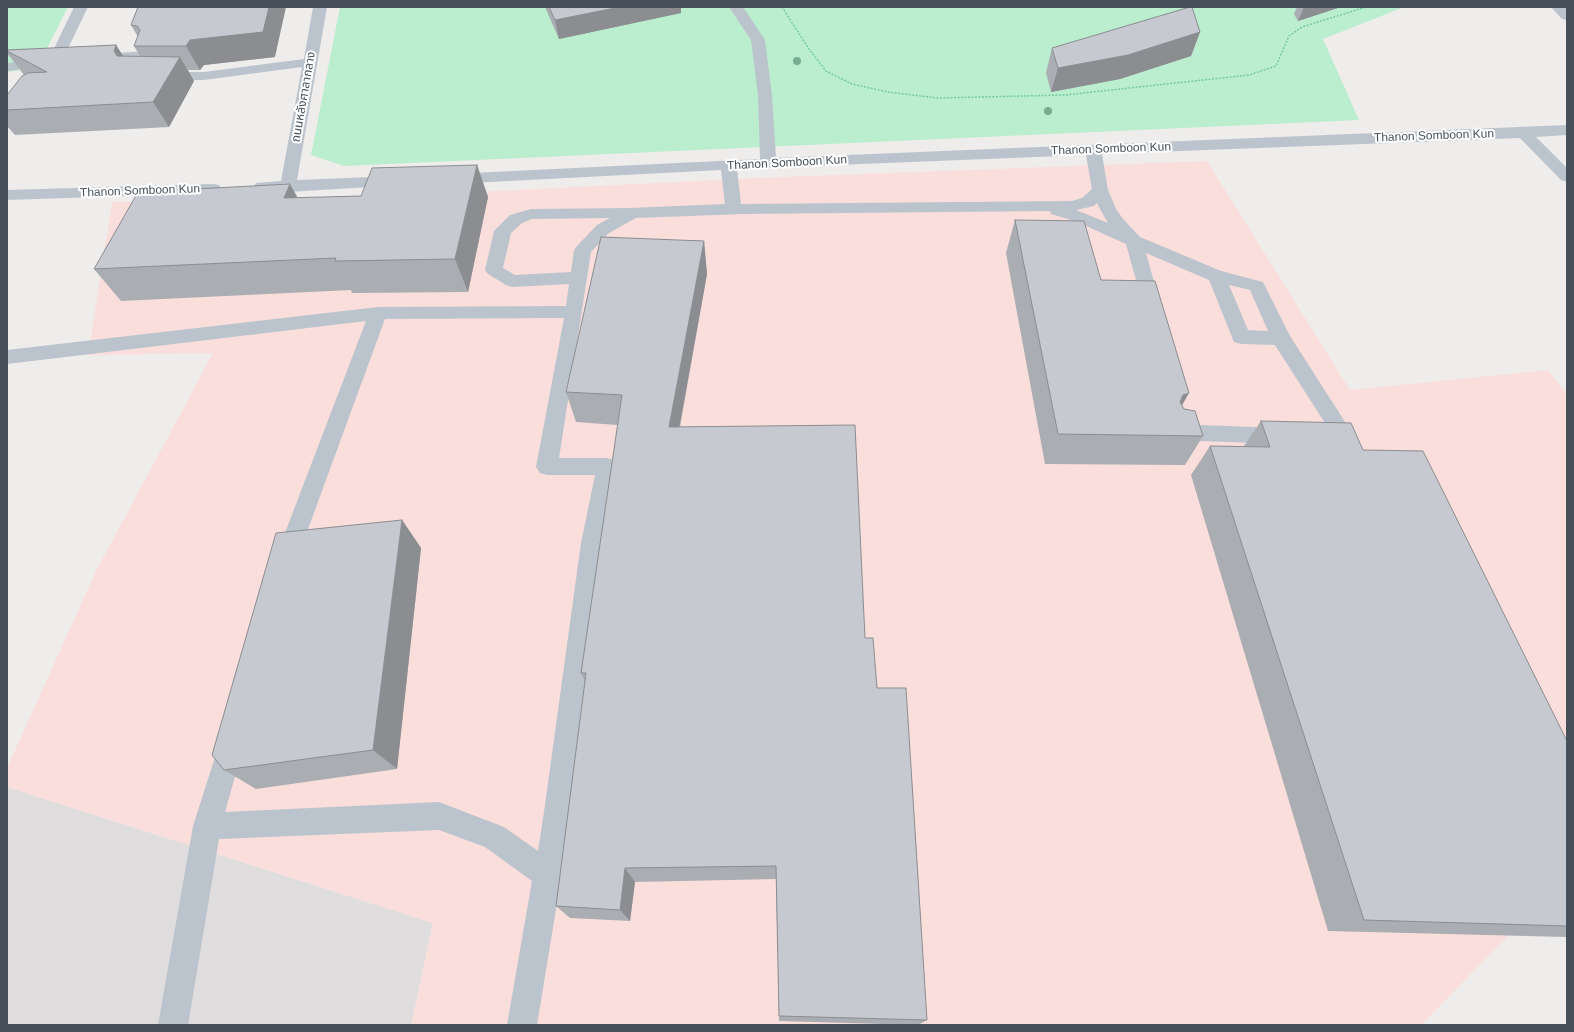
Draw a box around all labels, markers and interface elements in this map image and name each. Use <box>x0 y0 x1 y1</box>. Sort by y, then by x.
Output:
street label: ถนนหลังศาลากลาง <box>289 51 319 143</box>
street label: Thanon Somboon Kun <box>1374 127 1494 145</box>
street label: Thanon Somboon Kun <box>1051 140 1171 158</box>
street label: Thanon Somboon Kun <box>727 153 847 173</box>
street label: Thanon Somboon Kun <box>80 182 200 200</box>

